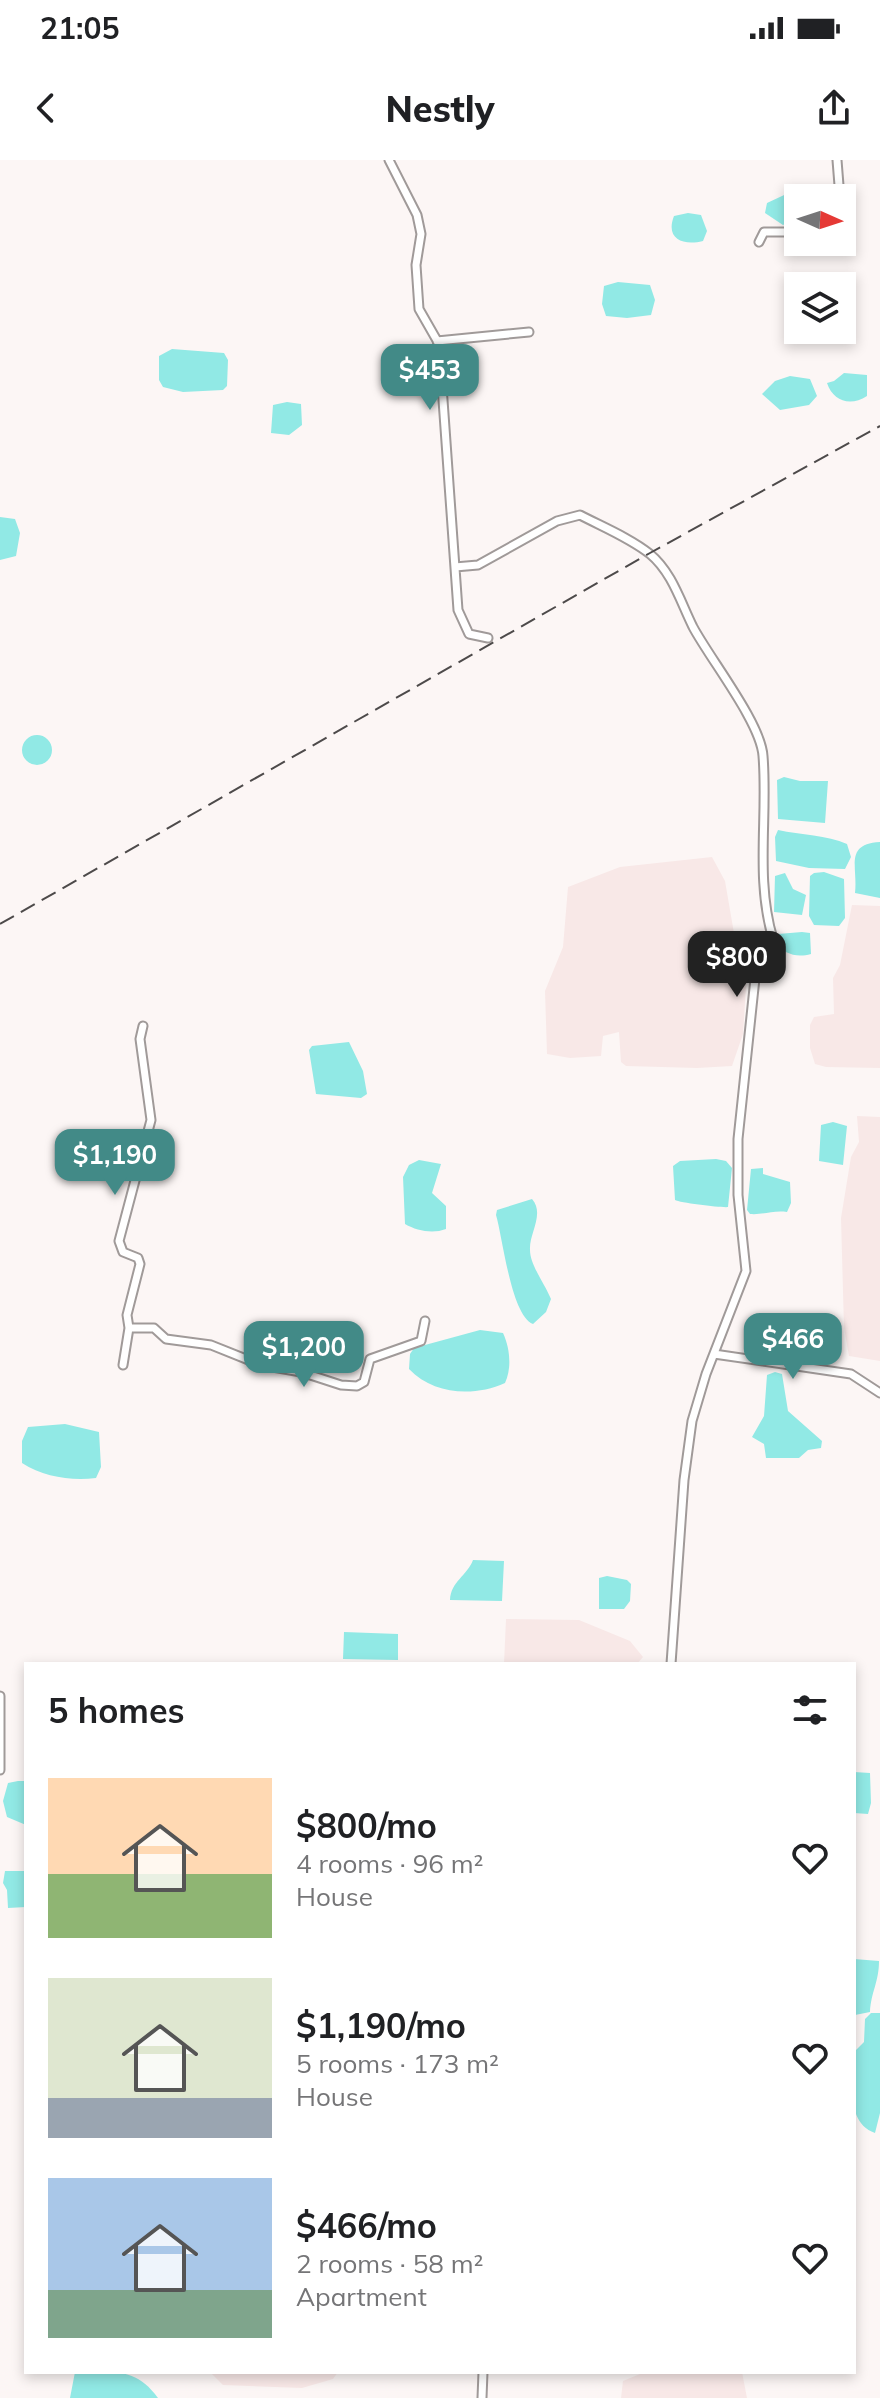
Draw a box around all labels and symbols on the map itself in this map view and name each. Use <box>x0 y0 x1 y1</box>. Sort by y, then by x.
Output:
north arrow <box>784 184 856 256</box>
pin: $453 <box>383 344 477 412</box>
pin: $800 <box>690 931 784 999</box>
pin: $1,190 <box>50 1129 180 1197</box>
pin: $466 <box>746 1313 840 1381</box>
pin: $1,200 <box>239 1321 369 1389</box>

